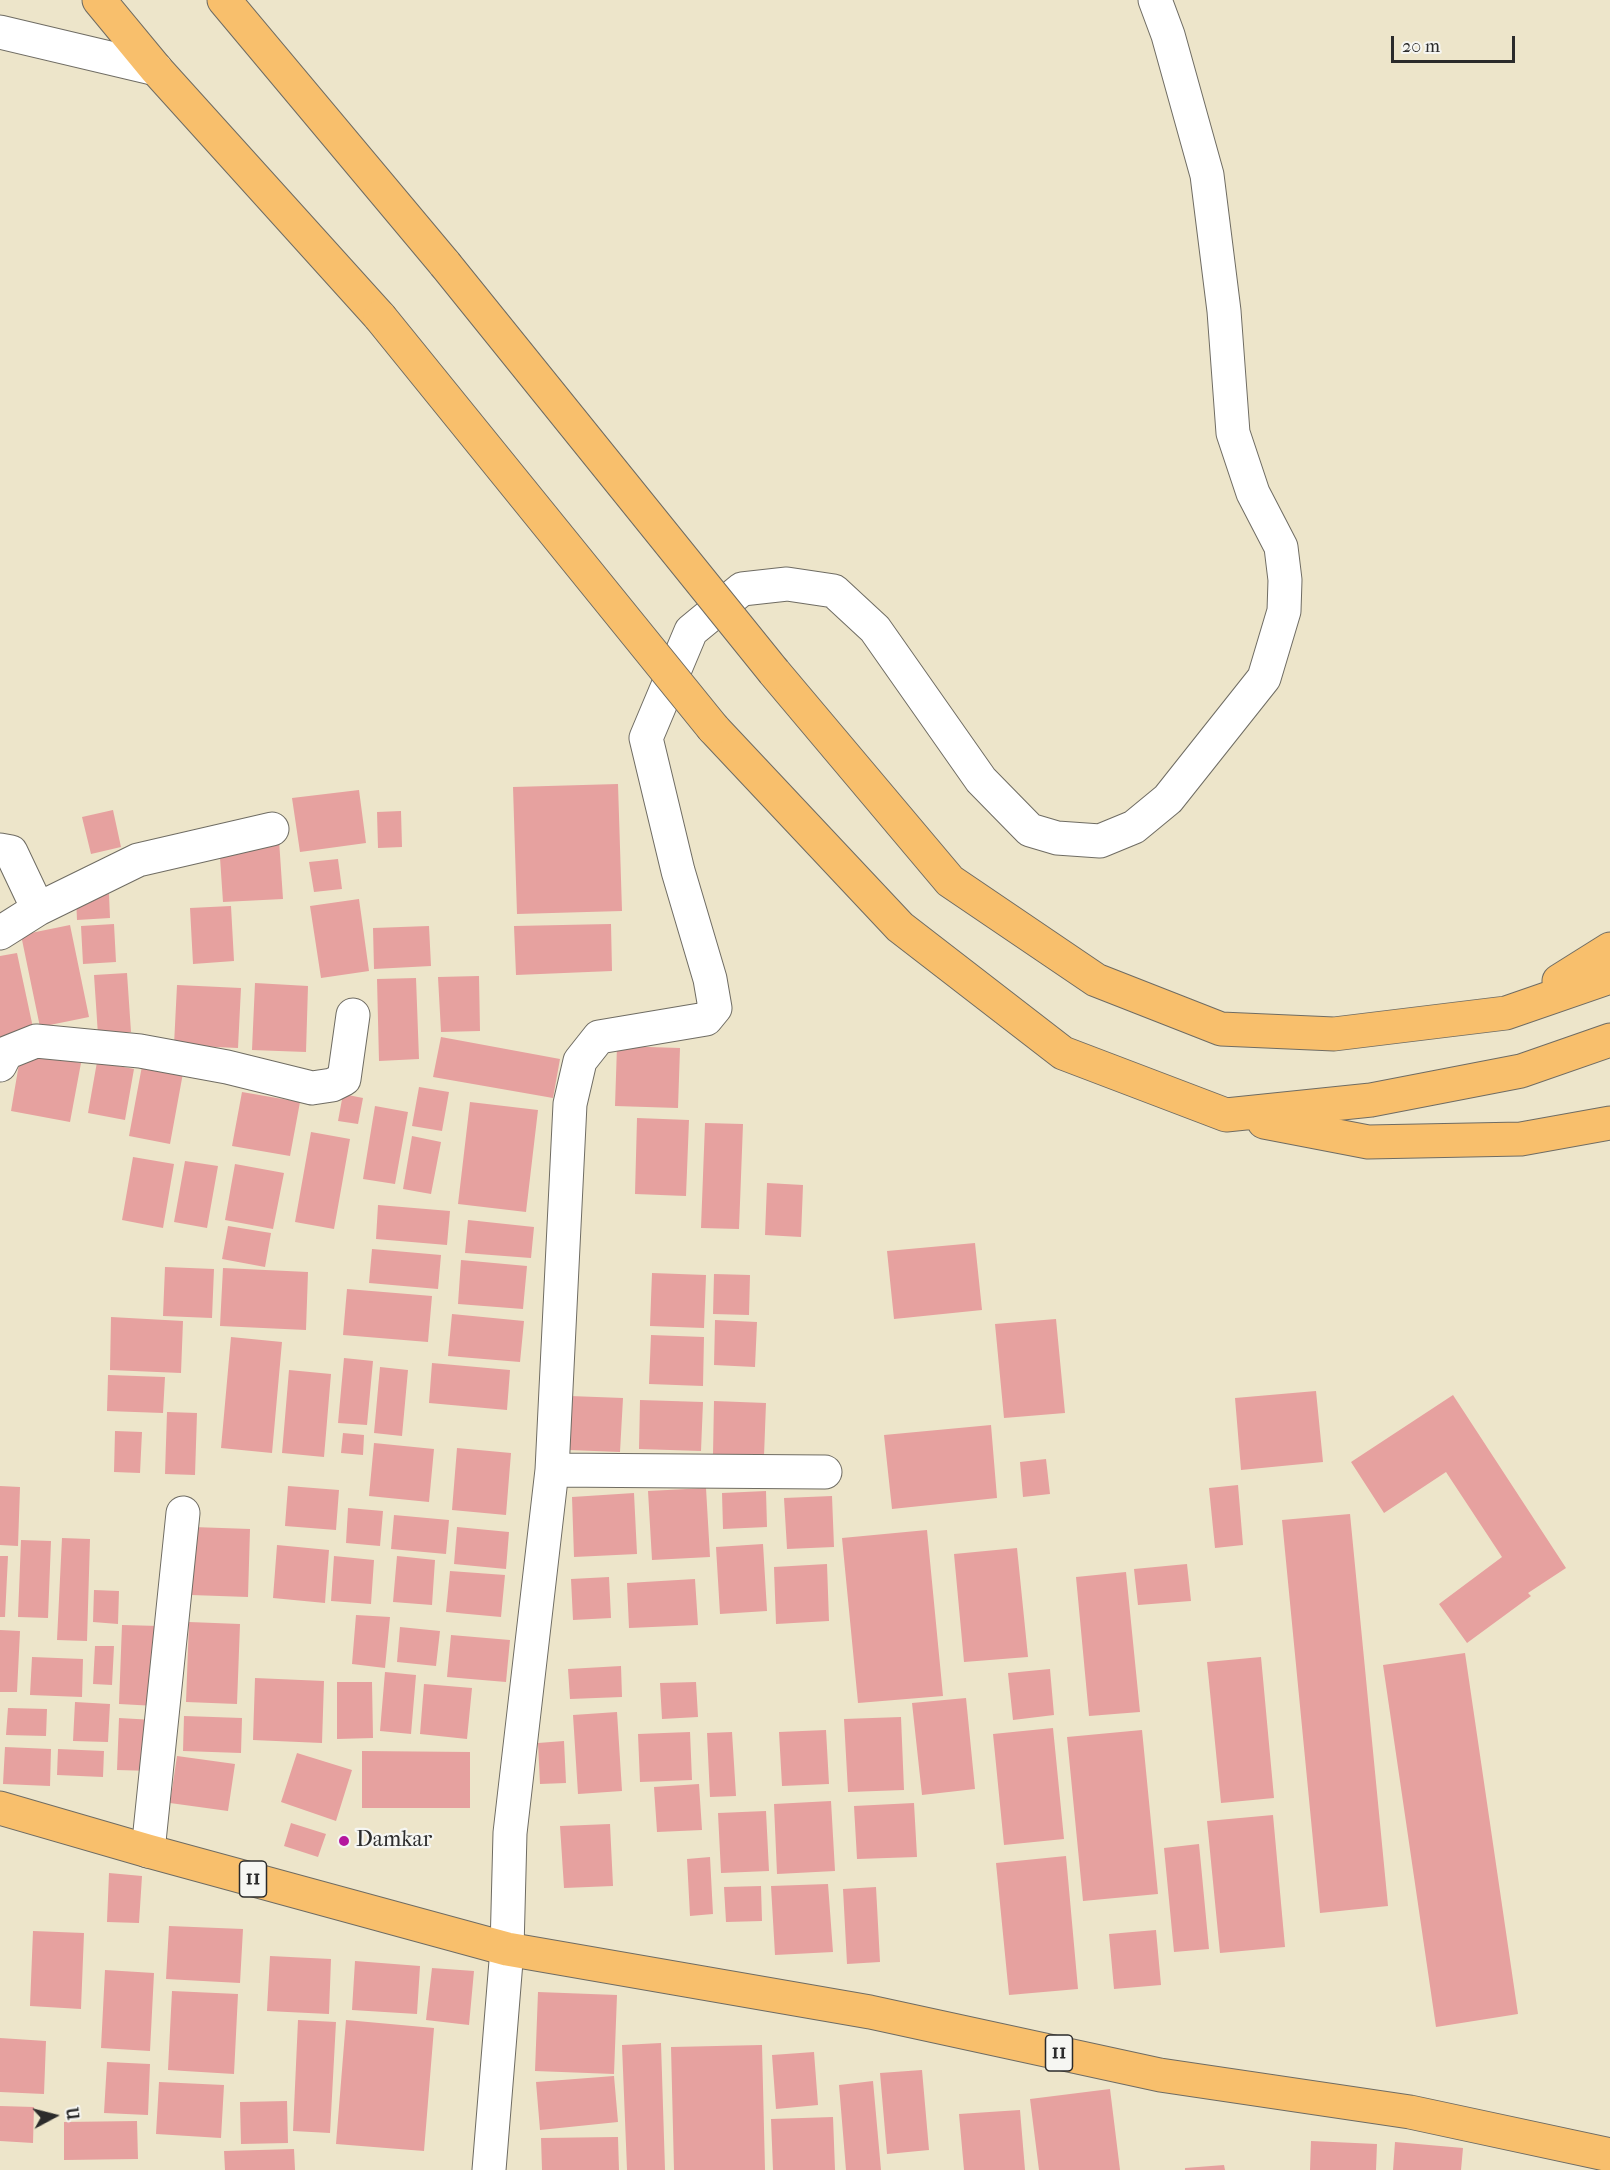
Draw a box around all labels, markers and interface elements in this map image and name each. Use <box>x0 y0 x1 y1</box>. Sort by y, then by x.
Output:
scale bar <box>1394 24 1518 62</box>
text: 20 m <box>1402 36 1440 57</box>
place label: Damkar <box>356 1828 432 1854</box>
marker: Damkar <box>337 1834 351 1848</box>
road number: 11 <box>240 1861 266 1897</box>
road number: 11 <box>1046 2035 1072 2071</box>
north arrow <box>24 2086 84 2146</box>
text: U <box>62 2106 83 2121</box>

